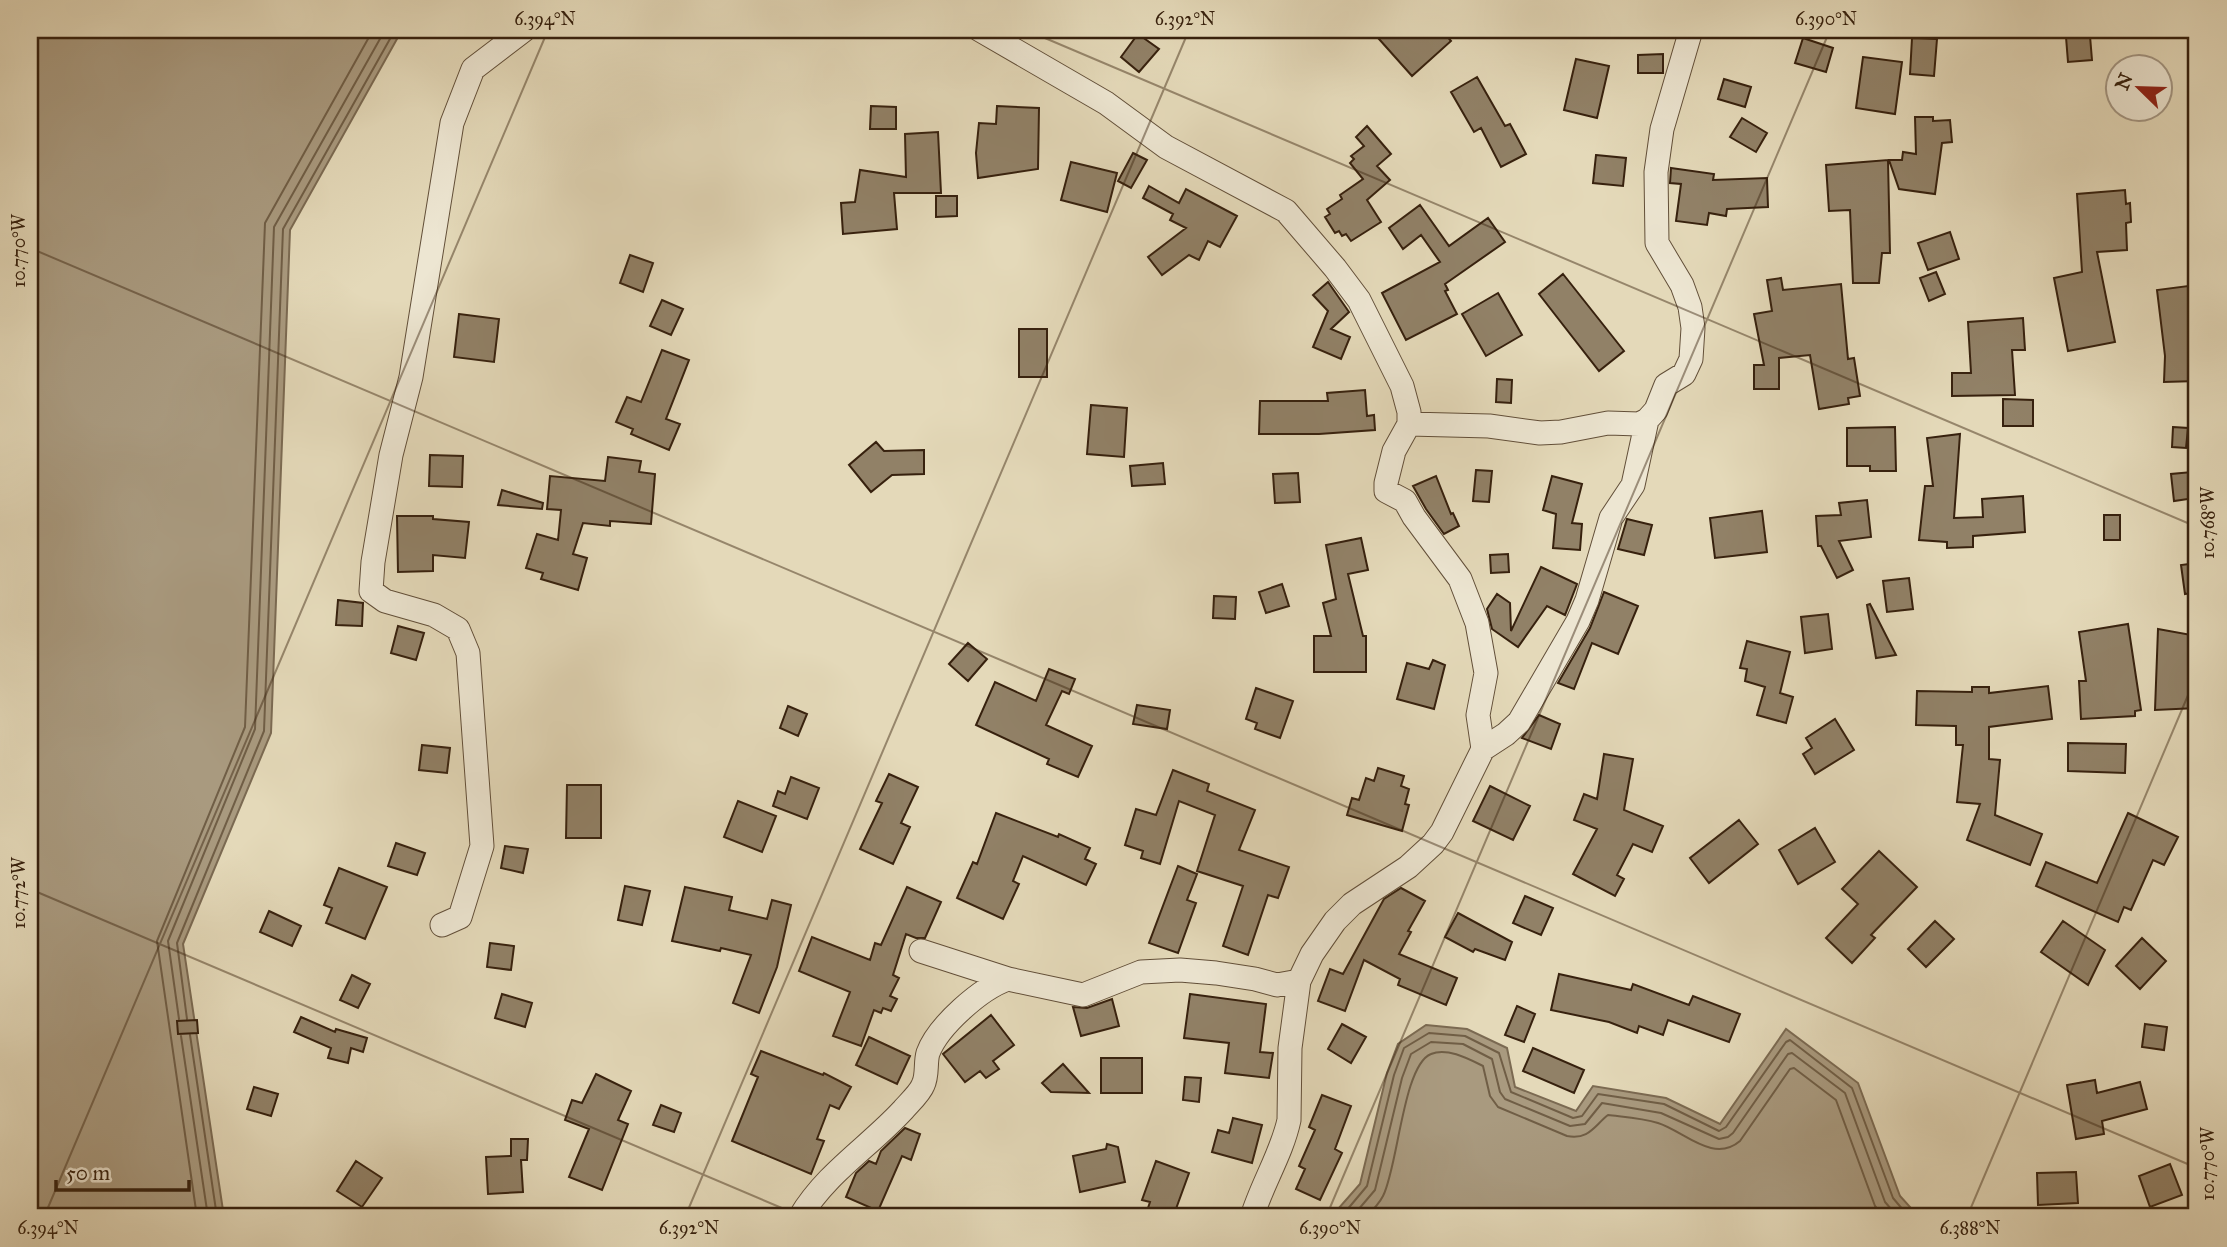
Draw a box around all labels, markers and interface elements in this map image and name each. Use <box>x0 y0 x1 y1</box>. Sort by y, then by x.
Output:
text: 6.394°N <box>514 8 576 30</box>
text: 6.392°N <box>1155 8 1215 30</box>
text: 6.390°N <box>1795 8 1857 30</box>
north arrow <box>2104 52 2174 122</box>
text: N <box>2110 70 2138 93</box>
text: 10.770°W <box>8 213 30 288</box>
text: 10.768°W <box>2197 486 2219 559</box>
text: 10.772°W <box>8 856 30 929</box>
text: 10.770°W <box>2197 1126 2219 1201</box>
scale bar <box>56 1149 189 1193</box>
text: 50 m <box>66 1160 111 1186</box>
text: 6.394°N <box>17 1217 79 1239</box>
text: 6.392°N <box>659 1217 719 1239</box>
text: 6.390°N <box>1299 1217 1361 1239</box>
text: 6.388°N <box>1939 1217 2001 1239</box>

